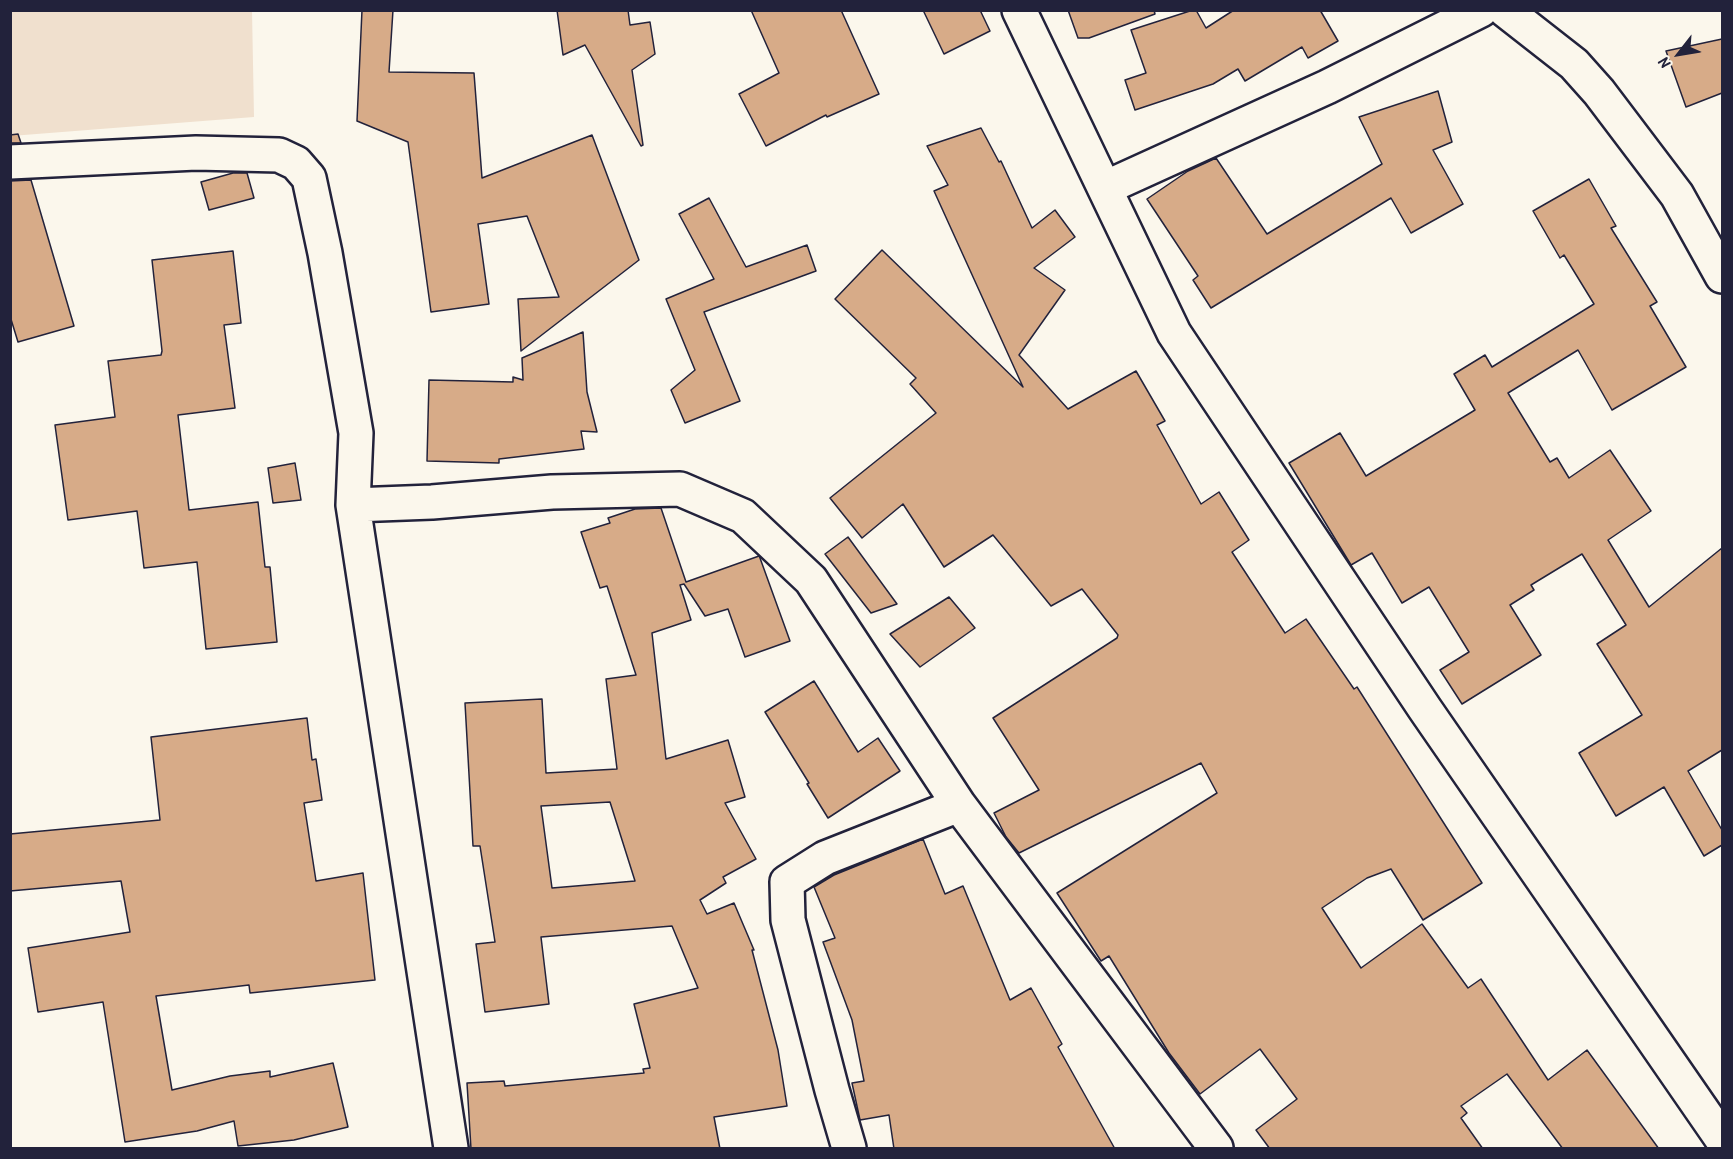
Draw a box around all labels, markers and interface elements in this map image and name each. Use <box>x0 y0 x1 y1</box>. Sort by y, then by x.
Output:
north arrow <box>1649 24 1709 84</box>
text: N <box>1652 54 1675 73</box>

